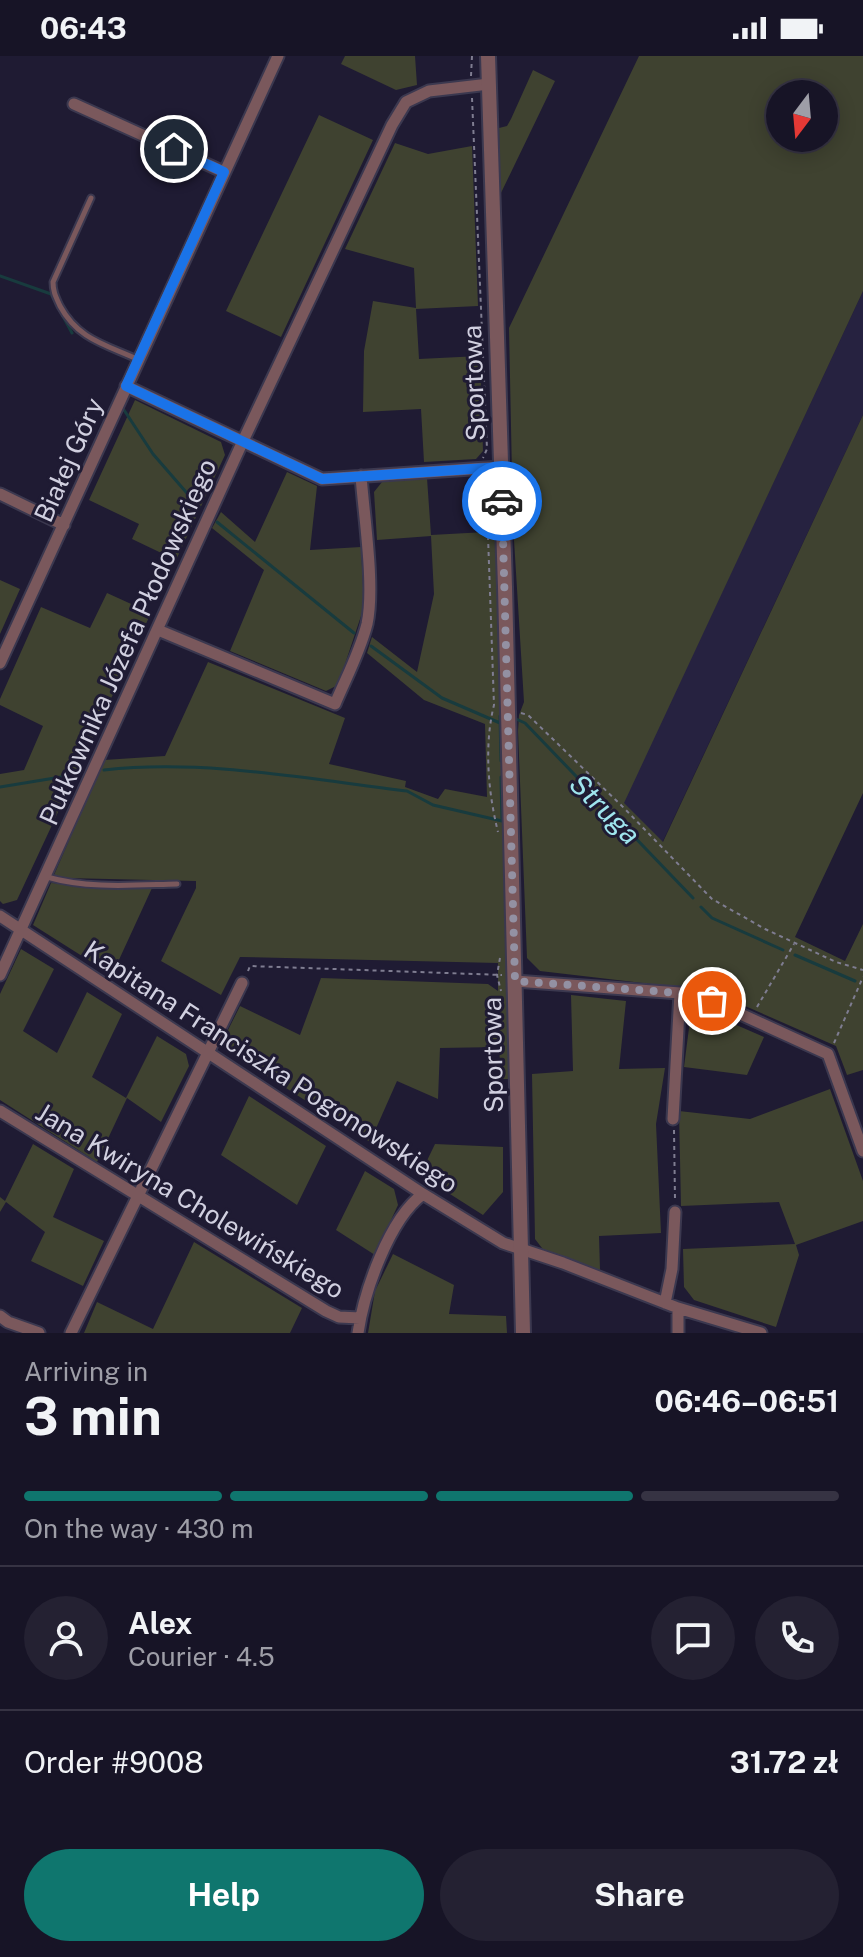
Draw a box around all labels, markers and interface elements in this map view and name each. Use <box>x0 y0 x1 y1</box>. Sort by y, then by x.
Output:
text: 06:43 <box>40 10 127 46</box>
north arrow <box>766 80 838 152</box>
map controls <box>766 80 838 152</box>
pin <box>140 115 208 183</box>
icon: home <box>152 127 196 171</box>
street label: Sportowa <box>456 324 491 442</box>
street label: Białej Góry <box>27 393 110 527</box>
street label: Pułkownika Józefa Płodowskiego <box>33 454 223 830</box>
courier <box>462 461 542 541</box>
icon: car <box>480 479 524 523</box>
water label: Struga <box>563 767 647 851</box>
street label: Kapitana Franciszka Pogonowskiego <box>79 934 464 1199</box>
pin <box>678 967 746 1035</box>
icon: bag <box>690 979 734 1023</box>
street label: Sportowa <box>476 997 509 1113</box>
street label: Jana Kwiryna Cholewińskiego <box>30 1096 350 1305</box>
text: Arriving in <box>24 1356 148 1387</box>
text: 06:46–06:51 <box>654 1383 839 1419</box>
text: 3 min <box>24 1386 162 1447</box>
text: On the way · 430 m <box>24 1513 253 1544</box>
button: person <box>24 1596 108 1680</box>
button: chat <box>651 1596 735 1680</box>
button: phone <box>755 1596 839 1680</box>
text: Alex <box>128 1605 192 1641</box>
text: Courier · 4.5 <box>128 1641 275 1672</box>
text: Order #9008 <box>24 1744 204 1780</box>
text: 31.72 zł <box>730 1744 839 1780</box>
button: Help <box>24 1849 424 1941</box>
button: Share <box>440 1849 839 1941</box>

